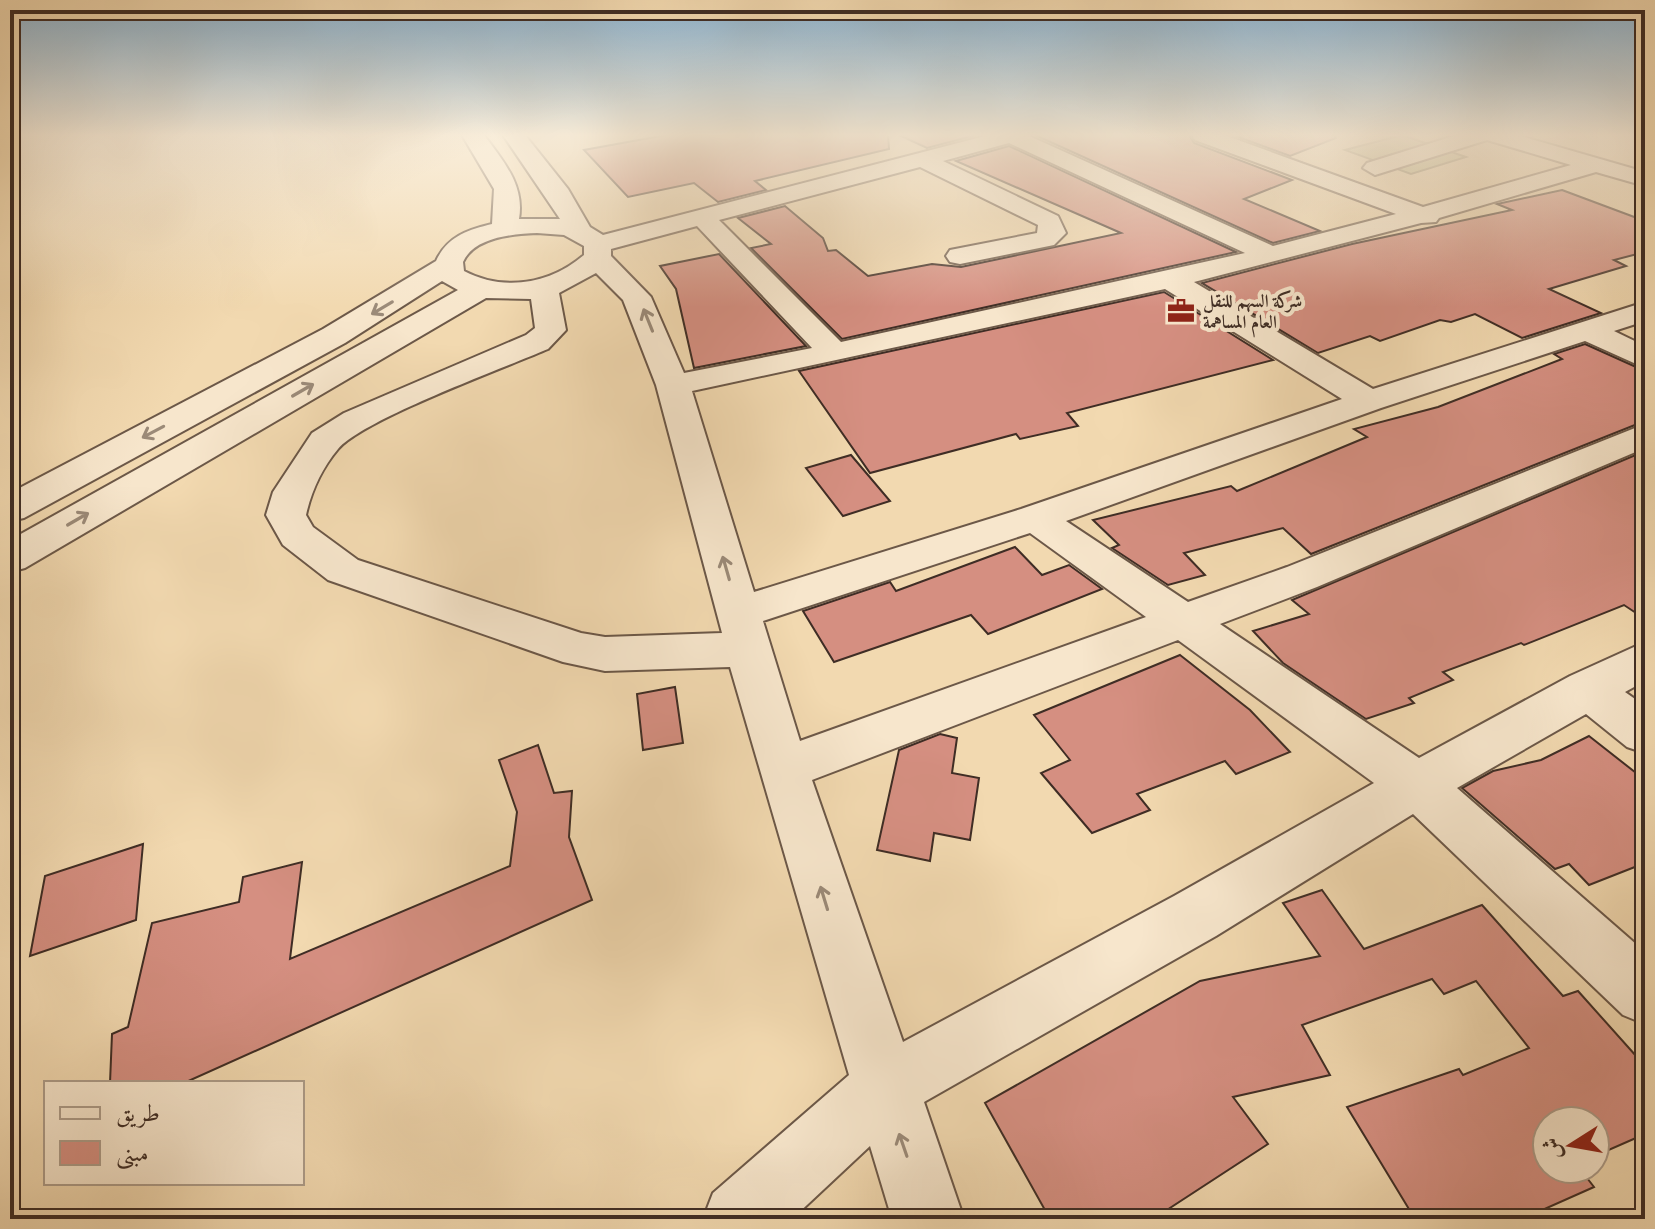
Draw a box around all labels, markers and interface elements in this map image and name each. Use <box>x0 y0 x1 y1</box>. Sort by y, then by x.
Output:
place label: شركة السهم للنقل العام المساهمة <box>1203 290 1302 338</box>
office icon: شركة السهم للنقل العام المساهمة <box>1166 296 1196 326</box>
one-way arrow <box>371 301 394 317</box>
one-way arrow <box>639 308 654 333</box>
one-way arrow <box>291 382 315 397</box>
one-way arrow <box>142 425 166 441</box>
one-way arrow <box>66 511 89 527</box>
one-way arrow <box>718 555 733 581</box>
one-way arrow <box>816 885 831 911</box>
legend <box>44 1081 304 1185</box>
text: طريق <box>116 1098 160 1128</box>
north arrow <box>1531 1105 1611 1185</box>
one-way arrow <box>895 1133 910 1158</box>
text: ش <box>1537 1135 1567 1162</box>
text: مبنى <box>116 1138 149 1170</box>

